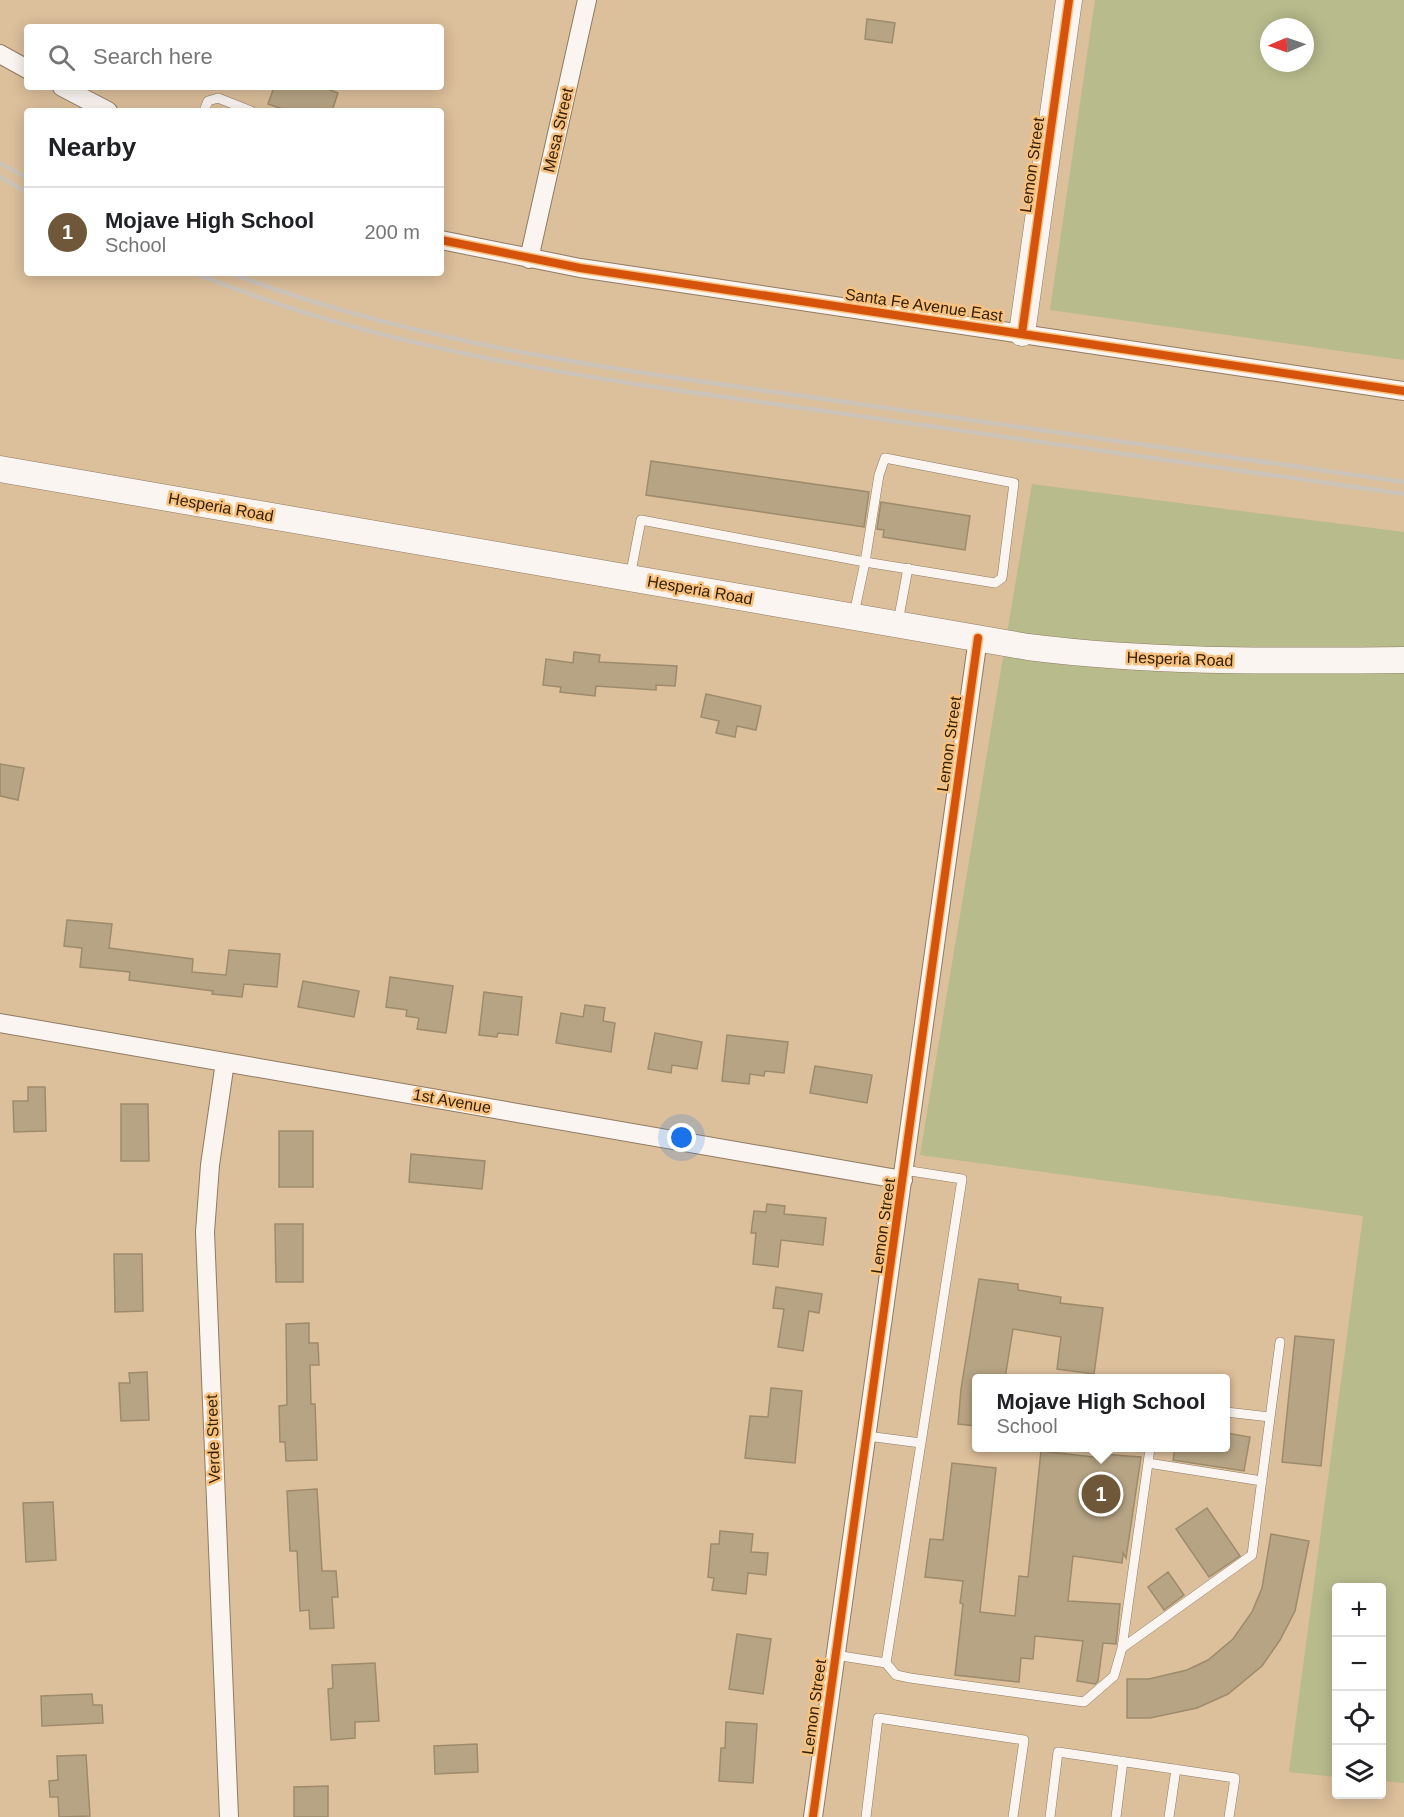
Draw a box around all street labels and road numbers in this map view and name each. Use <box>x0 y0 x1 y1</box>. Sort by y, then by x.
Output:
street label: Mesa Street <box>540 86 576 174</box>
street label: Lemon Street <box>1017 116 1047 214</box>
street label: Santa Fe Avenue East <box>844 286 1004 325</box>
street label: Hesperia Road <box>167 489 275 525</box>
street label: Hesperia Road <box>646 572 754 608</box>
street label: Hesperia Road <box>1126 649 1234 669</box>
street label: Lemon Street <box>934 695 964 793</box>
street label: 1st Avenue <box>412 1086 492 1116</box>
street label: Lemon Street <box>868 1177 898 1275</box>
street label: Verde Street <box>203 1394 223 1484</box>
street label: Lemon Street <box>799 1658 829 1756</box>

